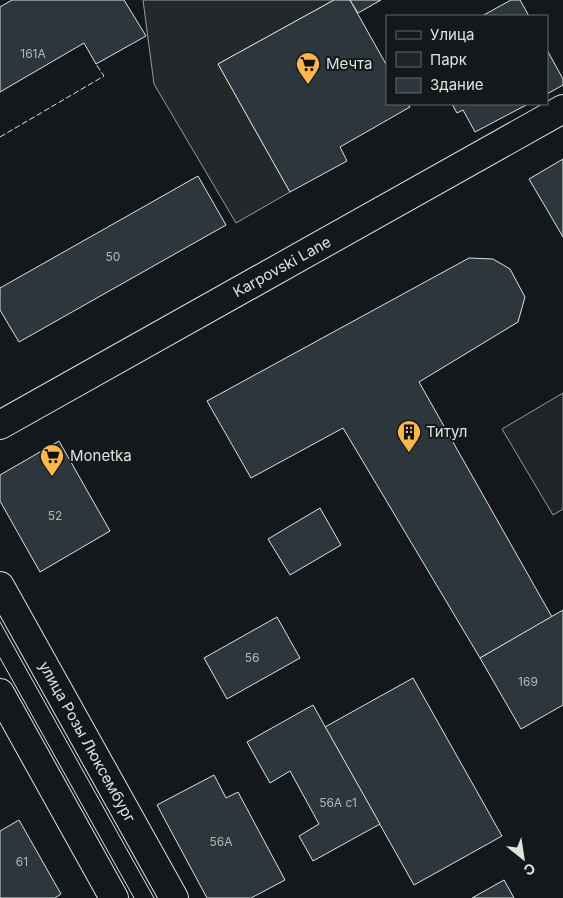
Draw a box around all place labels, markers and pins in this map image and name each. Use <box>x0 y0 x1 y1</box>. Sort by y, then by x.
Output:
supermarket icon: Мечта <box>295 51 321 85</box>
place label: Мечта <box>326 54 373 73</box>
building icon: Титул <box>396 419 422 453</box>
place label: Титул <box>426 422 467 441</box>
supermarket icon: Monetka <box>39 443 65 477</box>
place label: Monetka <box>70 446 132 465</box>

